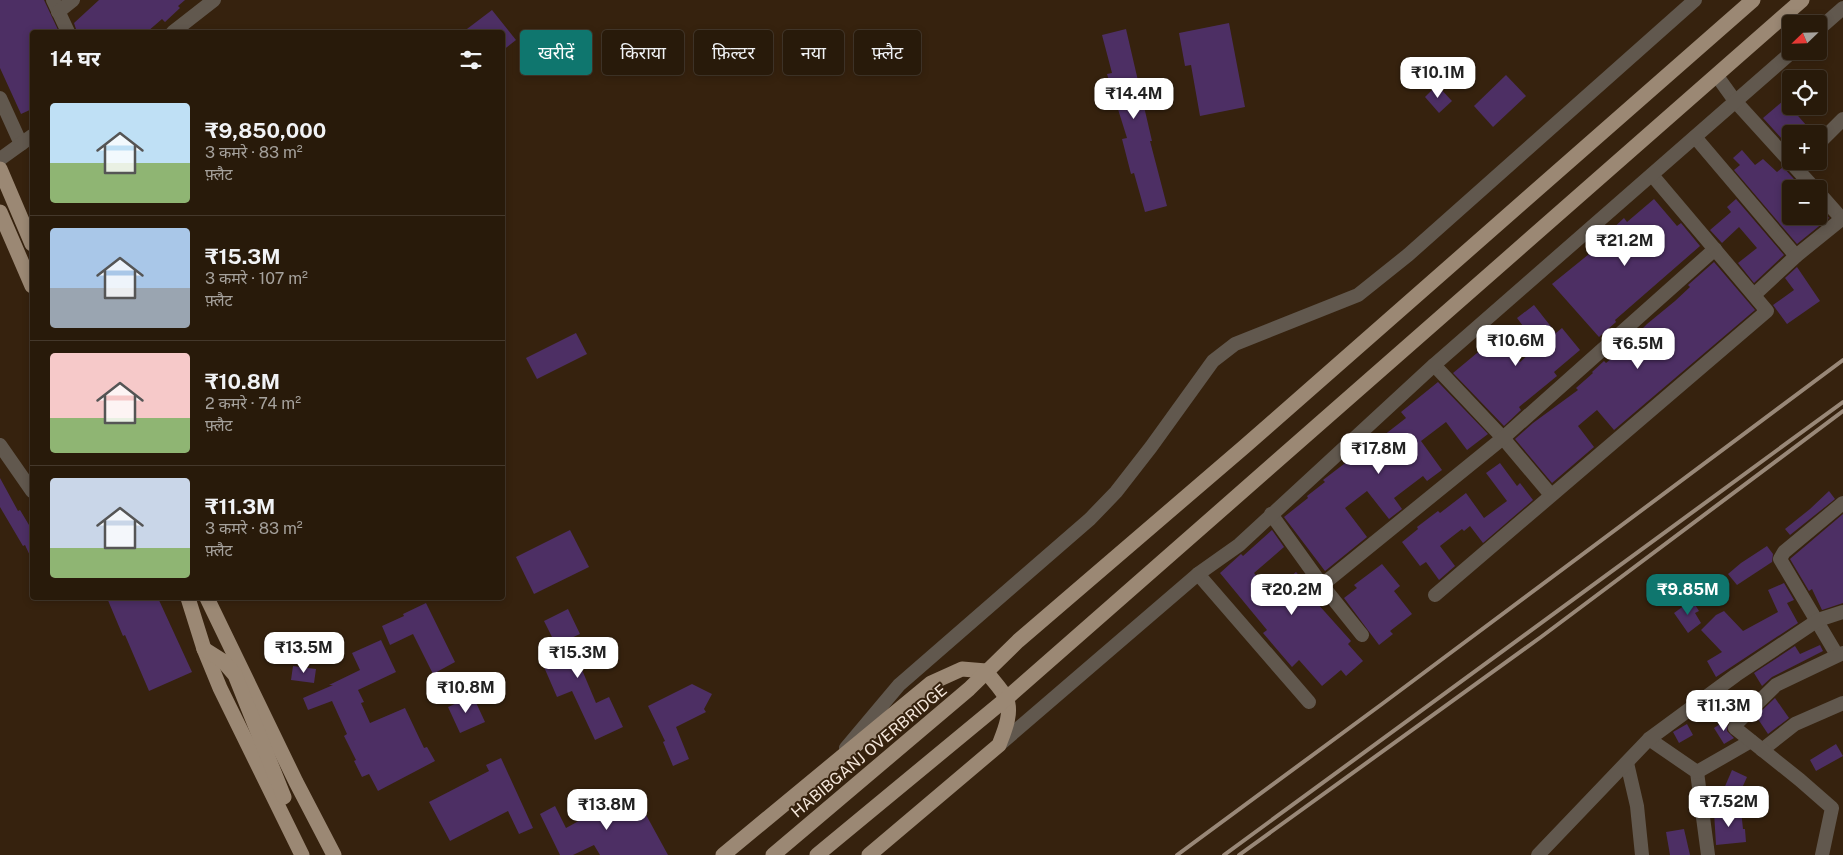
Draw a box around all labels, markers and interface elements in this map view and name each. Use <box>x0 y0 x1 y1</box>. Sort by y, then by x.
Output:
north arrow <box>1782 15 1828 60</box>
map controls <box>1782 15 1827 225</box>
chip: खरीदें <box>520 30 592 75</box>
chip: किराया <box>602 30 684 75</box>
chip: फ़िल्टर <box>694 30 773 75</box>
chip: नया <box>783 30 844 75</box>
chip: फ़्लैट <box>854 30 921 75</box>
text: 14 घर <box>50 46 100 71</box>
icon: filters <box>457 46 485 74</box>
pin: ₹10.1M <box>1397 56 1479 99</box>
text: ₹10.1M <box>1411 63 1465 82</box>
button: locate <box>1782 70 1827 115</box>
pin: ₹14.4M <box>1093 78 1175 120</box>
text: ₹14.4M <box>1105 84 1163 103</box>
text: ₹9,850,000 <box>205 118 326 143</box>
icon: home <box>90 123 150 183</box>
button: + <box>1782 125 1827 170</box>
text: 3 कमरे · 83 m² <box>205 143 303 162</box>
text: फ़्लैट <box>205 165 233 184</box>
button: − <box>1782 180 1827 225</box>
pin: ₹21.2M <box>1584 224 1666 267</box>
text: ₹21.2M <box>1597 231 1653 250</box>
text: ₹15.3M <box>205 244 281 269</box>
icon: home <box>90 248 150 308</box>
text: 3 कमरे · 107 m² <box>205 269 308 288</box>
text: फ़्लैट <box>205 291 233 310</box>
pin: ₹10.6M <box>1475 324 1557 367</box>
pin: ₹6.5M <box>1603 328 1673 370</box>
text: ₹10.6M <box>1487 331 1545 350</box>
text: ₹6.5M <box>1613 334 1663 353</box>
text: ₹10.8M <box>205 369 280 394</box>
icon: home <box>90 373 150 433</box>
text: 2 कमरे · 74 m² <box>205 394 301 413</box>
text: फ़्लैट <box>205 416 233 435</box>
pin: ₹17.8M <box>1338 432 1420 475</box>
text: ₹17.8M <box>1351 439 1407 458</box>
text: ₹11.3M <box>205 494 275 519</box>
icon: home <box>90 498 150 558</box>
text: 3 कमरे · 83 m² <box>205 519 303 538</box>
text: फ़्लैट <box>205 541 233 560</box>
pin: ₹20.2M <box>1251 574 1333 616</box>
pin: ₹9.85M <box>1647 574 1729 616</box>
text: ₹20.2M <box>1262 580 1322 599</box>
text: ₹9.85M <box>1657 580 1719 599</box>
pin: ₹13.5M <box>263 632 345 674</box>
pin: ₹15.3M <box>537 636 619 679</box>
text: ₹13.5M <box>275 638 333 657</box>
text: ₹15.3M <box>549 643 607 662</box>
pin: ₹10.8M <box>425 672 507 714</box>
text: ₹10.8M <box>437 678 495 697</box>
street label: HABIBGANJ OVERBRIDGE <box>787 680 951 822</box>
pin: ₹11.3M <box>1683 690 1765 732</box>
text: ₹11.3M <box>1697 696 1751 715</box>
pin: ₹7.52M <box>1688 786 1770 828</box>
pin: ₹13.8M <box>566 788 648 831</box>
text: ₹7.52M <box>1700 792 1758 811</box>
text: ₹13.8M <box>578 795 636 814</box>

